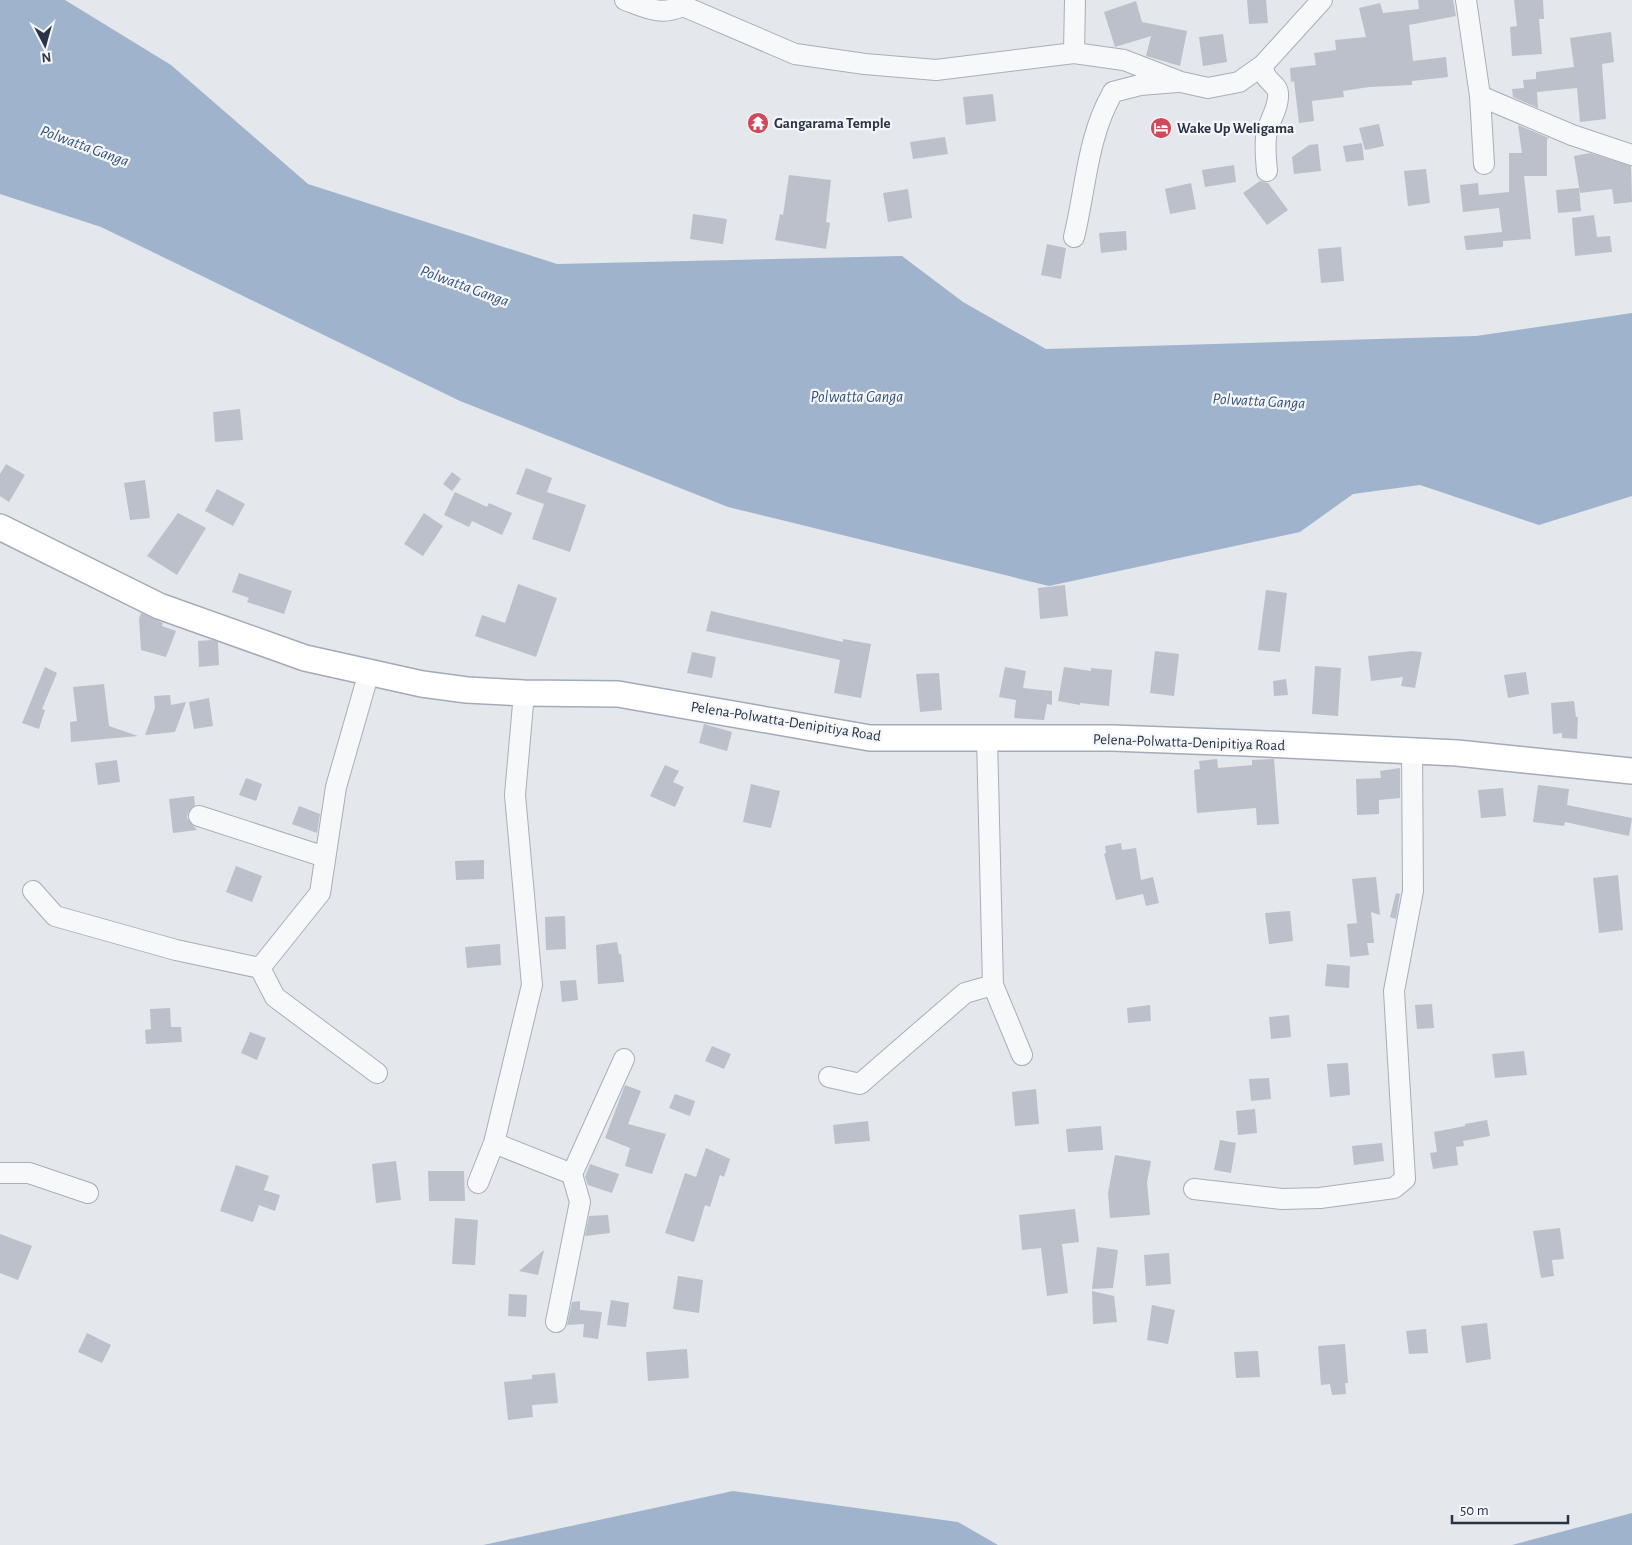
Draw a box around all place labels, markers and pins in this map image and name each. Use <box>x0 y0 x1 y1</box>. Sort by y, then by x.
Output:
temple icon: Gangarama Temple <box>746 111 770 135</box>
place label: Gangarama Temple <box>774 116 891 131</box>
hotel icon: Wake Up Weligama <box>1149 116 1173 140</box>
place label: Wake Up Weligama <box>1177 121 1294 136</box>

